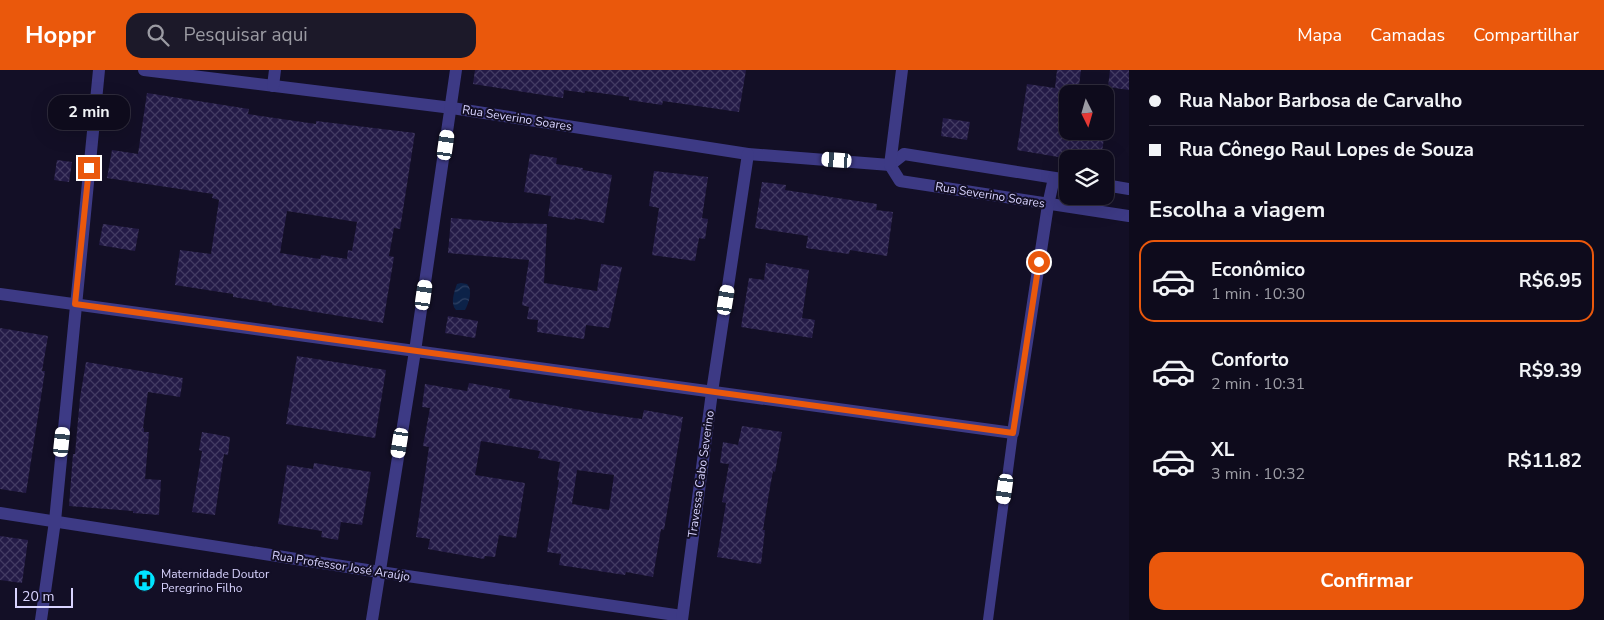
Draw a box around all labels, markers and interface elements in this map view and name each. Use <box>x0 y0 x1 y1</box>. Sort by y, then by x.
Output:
search box <box>126 13 476 58</box>
text: Hoppr <box>25 19 96 51</box>
icon: search <box>144 21 172 49</box>
text: Pesquisar aqui <box>184 22 308 48</box>
text: Mapa <box>1297 23 1342 47</box>
text: Camadas <box>1370 23 1445 47</box>
text: Compartilhar <box>1473 23 1579 47</box>
north arrow <box>1059 85 1114 140</box>
map controls <box>1059 85 1114 205</box>
text: Rua Nabor Barbosa de Carvalho <box>1179 88 1462 114</box>
callout: 2 min <box>48 96 130 131</box>
text: 2 min <box>68 101 110 123</box>
street label: Rua Severino Soares <box>461 101 573 135</box>
car <box>436 129 455 161</box>
text: Rua Cônego Raul Lopes de Souza <box>1179 137 1474 163</box>
button: layers <box>1059 150 1114 205</box>
car <box>821 151 852 169</box>
route end <box>78 157 100 179</box>
street label: Rua Severino Soares <box>934 178 1046 212</box>
text: Escolha a viagem <box>1149 195 1325 225</box>
route start <box>1028 251 1050 273</box>
text: Econômico <box>1211 257 1305 283</box>
icon: car <box>1151 259 1196 304</box>
text: R$6.95 <box>1519 268 1582 294</box>
car <box>414 279 433 311</box>
text: 1 min · 10:30 <box>1211 283 1305 305</box>
car <box>716 284 735 316</box>
text: Conforto <box>1211 347 1289 373</box>
icon: car <box>1151 349 1196 394</box>
text: R$9.39 <box>1519 358 1582 384</box>
text: 2 min · 10:31 <box>1211 373 1305 395</box>
street label: Travessa Cabo Severino <box>684 409 718 539</box>
car <box>52 426 71 458</box>
car <box>390 427 409 459</box>
text: XL <box>1211 437 1234 463</box>
icon: car <box>1151 439 1196 484</box>
text: R$11.82 <box>1507 448 1582 474</box>
text: 3 min · 10:32 <box>1211 463 1305 485</box>
car <box>995 473 1014 505</box>
street label: Rua Professor José Araújo <box>271 547 412 585</box>
button: Confirmar <box>1149 552 1584 610</box>
place label: Maternidade Doutor Peregrino Filho <box>161 566 270 596</box>
hospital icon: Maternidade Doutor Peregrino Filho <box>133 569 157 593</box>
scale bar <box>15 585 72 608</box>
text: 20 m <box>22 587 54 606</box>

